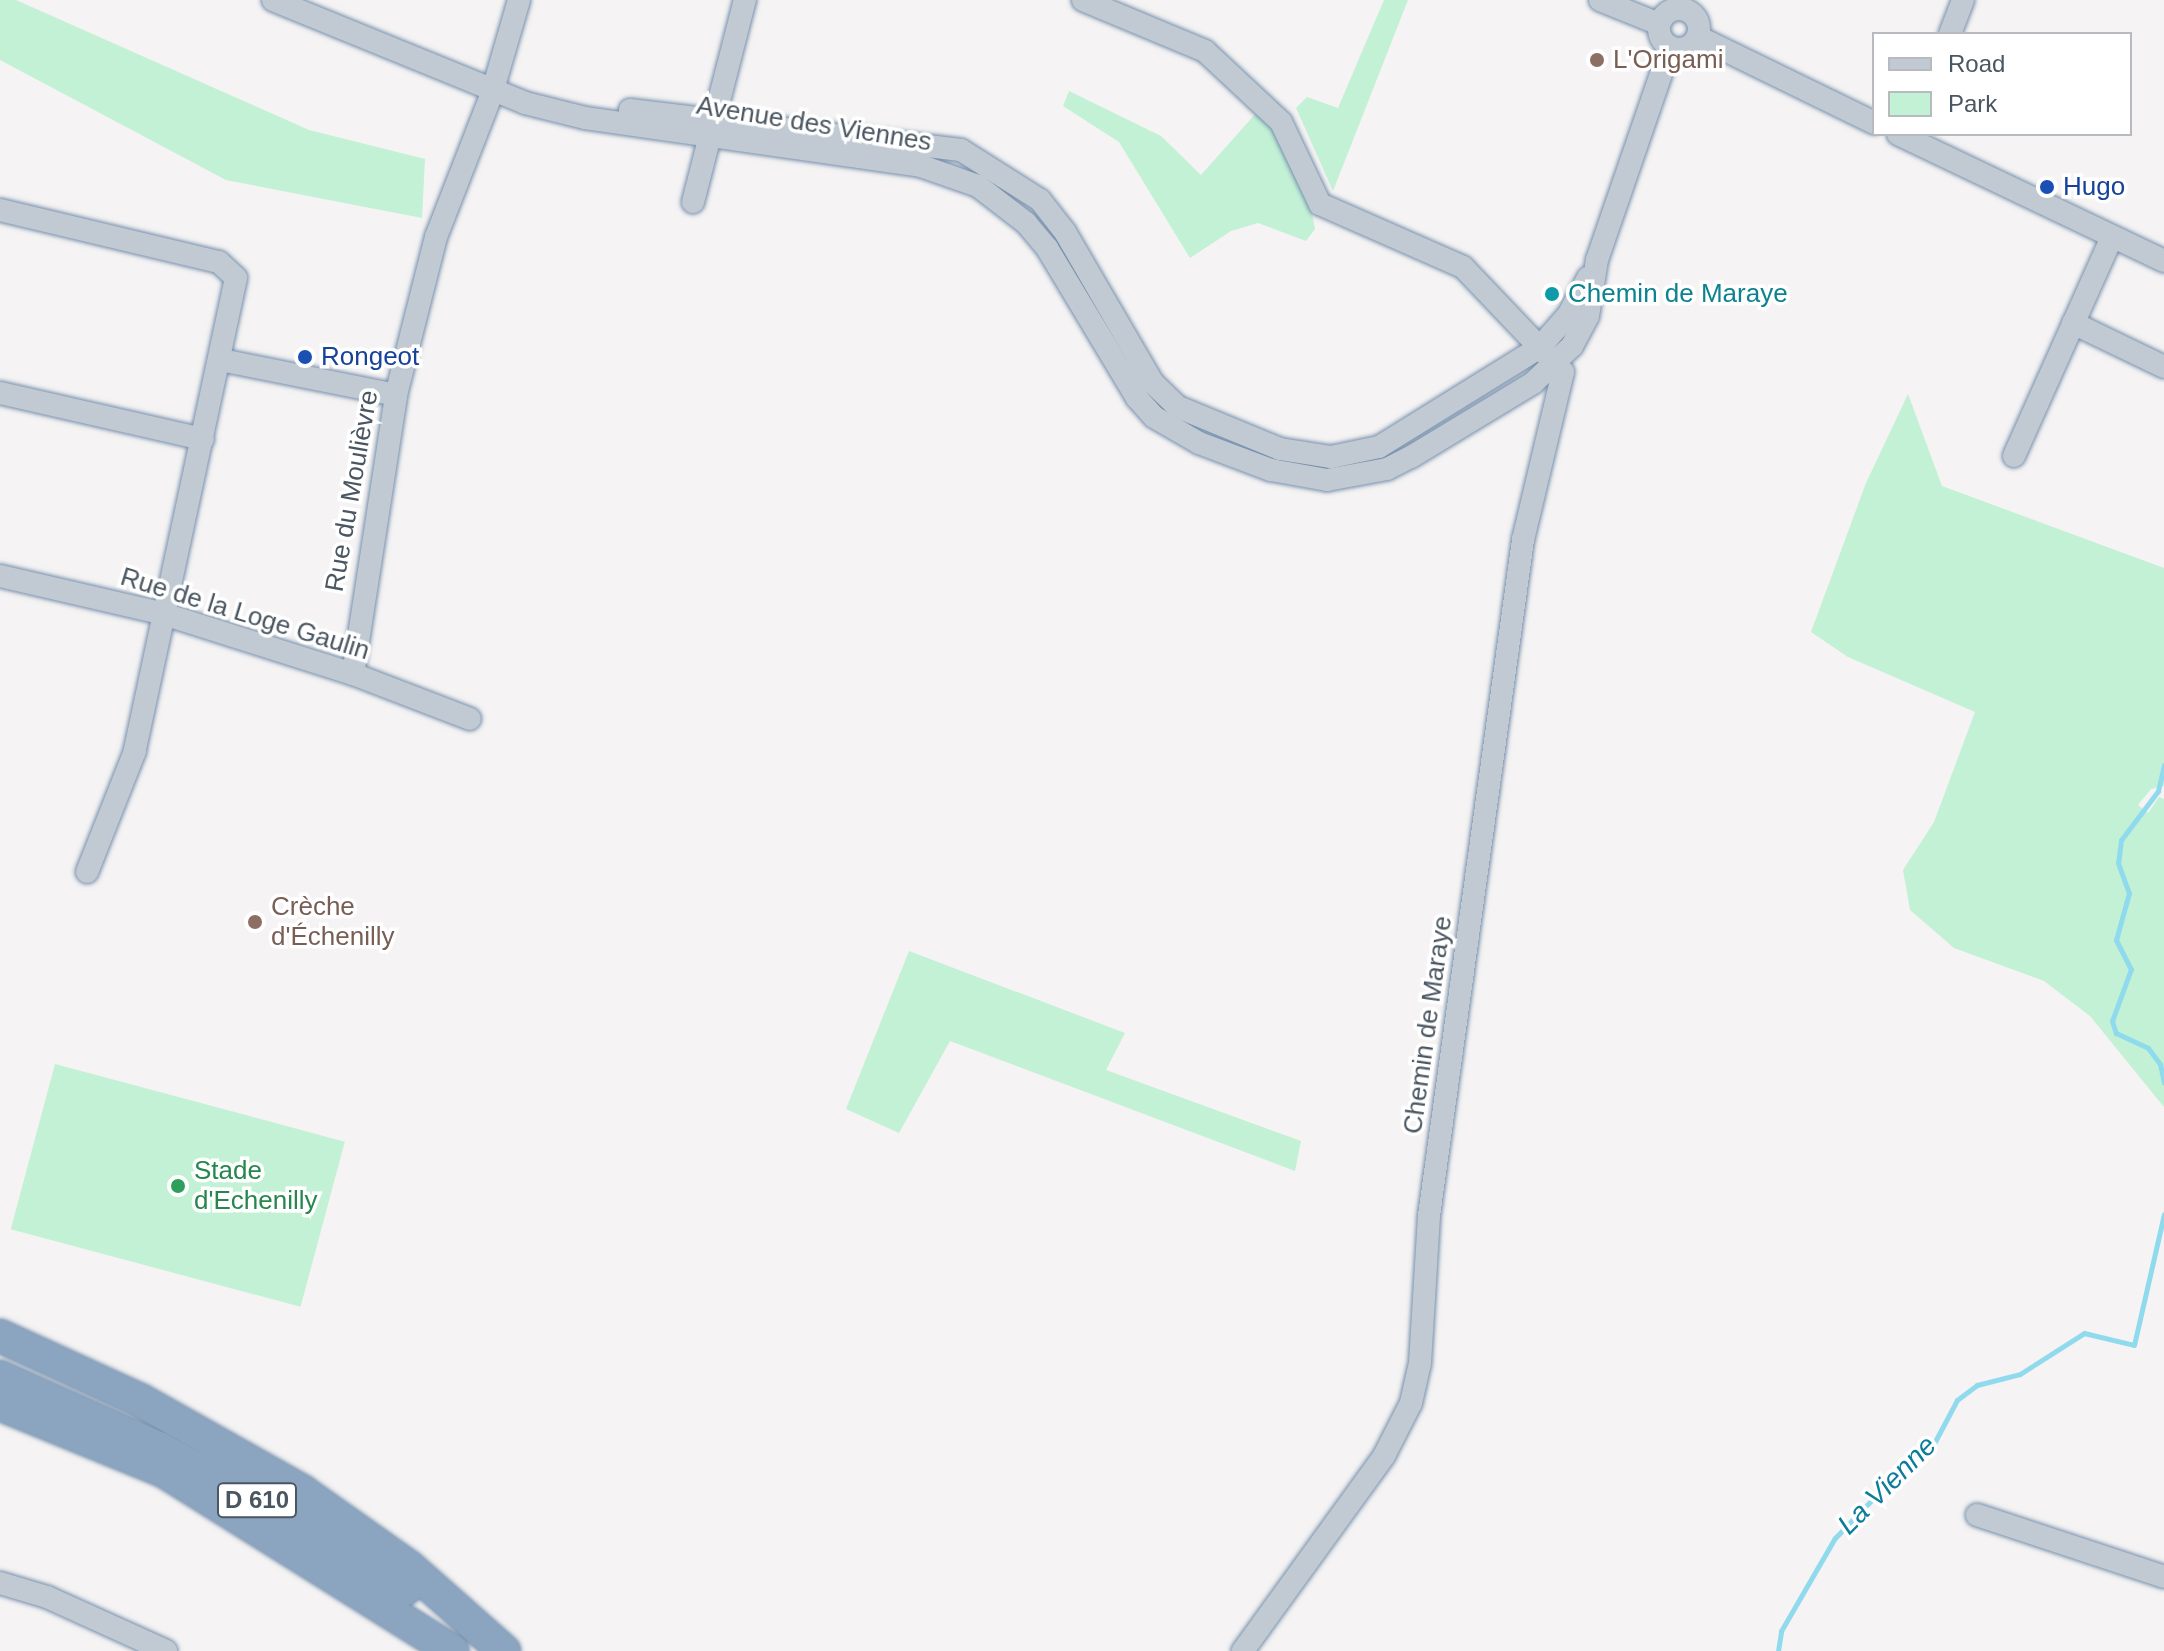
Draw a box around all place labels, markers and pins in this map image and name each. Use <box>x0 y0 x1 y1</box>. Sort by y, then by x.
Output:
place label: L'Origami <box>1613 44 1723 76</box>
marker: L'Origami <box>1588 51 1606 69</box>
place label: Hugo <box>2063 171 2125 203</box>
marker: Hugo <box>2038 178 2056 196</box>
place label: Chemin de Maraye <box>1568 278 1788 310</box>
marker: Chemin de Maraye <box>1543 285 1561 303</box>
place label: Rongeot <box>321 341 419 373</box>
marker: Rongeot <box>296 348 314 366</box>
place label: Crèche d'Échenilly <box>271 891 394 952</box>
marker: Crèche d'Échenilly <box>246 913 264 931</box>
place label: Stade d'Echenilly <box>194 1155 317 1216</box>
marker: Stade d'Echenilly <box>169 1177 187 1195</box>

